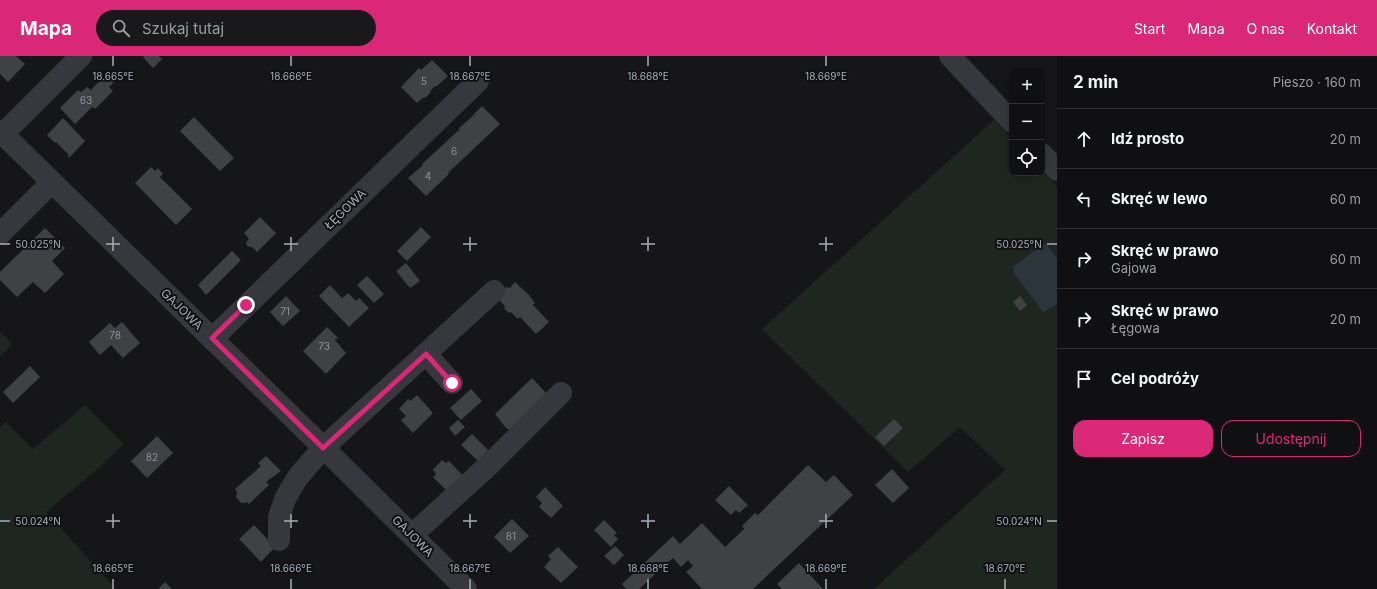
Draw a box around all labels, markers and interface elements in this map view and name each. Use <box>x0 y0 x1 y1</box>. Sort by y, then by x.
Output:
search box <box>96 10 376 46</box>
text: Mapa <box>20 17 72 40</box>
icon: search <box>110 17 132 39</box>
text: Szukaj tutaj <box>142 19 224 38</box>
text: Start <box>1134 20 1165 37</box>
text: Mapa <box>1187 20 1225 37</box>
text: O nas <box>1247 20 1285 37</box>
text: Kontakt <box>1307 20 1357 37</box>
map controls <box>1009 68 1045 176</box>
button: + <box>1009 68 1045 104</box>
text: 18.665°E <box>92 70 134 82</box>
text: 18.666°E <box>270 70 312 82</box>
text: 18.667°E <box>449 70 491 82</box>
text: 18.668°E <box>627 70 669 82</box>
text: 18.669°E <box>805 70 847 82</box>
text: 2 min <box>1073 72 1118 92</box>
text: Pieszo · 160 m <box>1273 74 1361 90</box>
house number: 5 <box>421 75 427 87</box>
house number: 63 <box>80 94 92 106</box>
button: − <box>1009 104 1045 140</box>
icon: ahead <box>1073 128 1095 150</box>
text: Idź prosto <box>1111 129 1184 148</box>
text: 20 m <box>1330 131 1361 147</box>
button: locate <box>1009 140 1045 176</box>
house number: 6 <box>451 145 457 157</box>
house number: 4 <box>425 170 431 182</box>
street label: ŁĘGOWA <box>321 186 369 232</box>
icon: left <box>1073 188 1095 210</box>
text: Skręć w lewo <box>1111 189 1207 208</box>
text: 60 m <box>1330 191 1361 207</box>
text: 50.025°N <box>15 238 61 250</box>
text: 50.025°N <box>996 238 1042 250</box>
text: Skręć w prawo <box>1111 241 1219 260</box>
icon: right <box>1073 248 1095 270</box>
text: 60 m <box>1330 251 1361 267</box>
text: Gajowa <box>1111 260 1157 276</box>
street label: GAJOWA <box>158 285 206 333</box>
route end <box>237 296 255 314</box>
text: Skręć w prawo <box>1111 301 1219 320</box>
house number: 71 <box>280 305 290 317</box>
icon: right <box>1073 308 1095 330</box>
text: 20 m <box>1330 311 1361 327</box>
text: Łęgowa <box>1111 320 1160 336</box>
house number: 78 <box>109 329 121 341</box>
house number: 73 <box>318 340 330 352</box>
icon: arrive <box>1073 368 1095 390</box>
text: Cel podróży <box>1111 369 1199 388</box>
route start <box>443 374 461 392</box>
button: Zapisz <box>1073 420 1213 457</box>
button: Udostępnij <box>1221 420 1361 457</box>
house number: 82 <box>146 451 158 463</box>
street label: GAJOWA <box>389 512 437 560</box>
text: 50.024°N <box>15 515 61 527</box>
text: 50.024°N <box>996 515 1042 527</box>
house number: 81 <box>506 530 516 542</box>
text: 18.665°E <box>92 562 134 574</box>
text: 18.666°E <box>270 562 312 574</box>
text: 18.667°E <box>449 562 491 574</box>
text: 18.668°E <box>627 562 669 574</box>
text: 18.669°E <box>805 562 847 574</box>
text: 18.670°E <box>984 562 1026 574</box>

